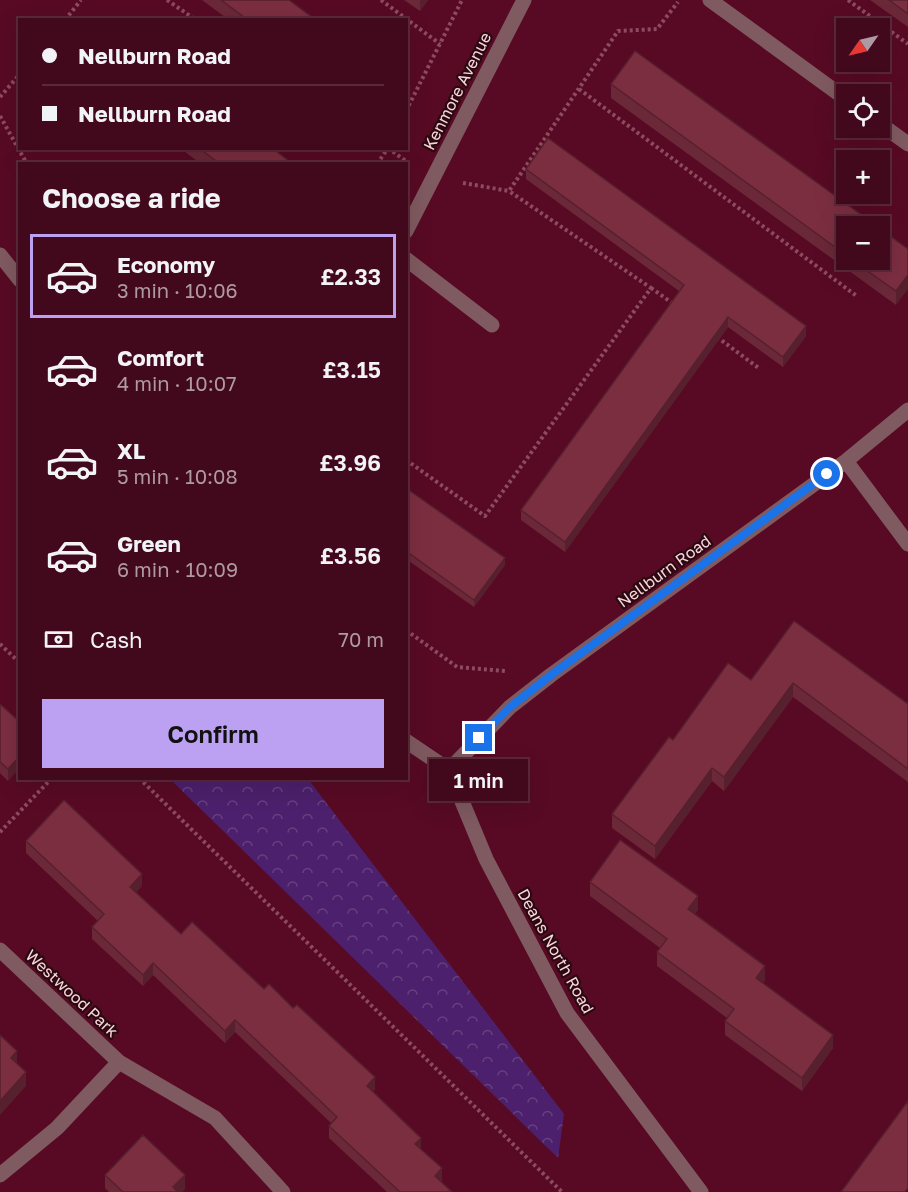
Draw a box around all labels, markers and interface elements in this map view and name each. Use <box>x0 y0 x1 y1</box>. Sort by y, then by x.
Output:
north arrow <box>836 18 890 72</box>
map controls <box>836 18 890 270</box>
street label: Kenmore Avenue <box>419 29 495 153</box>
text: Nellburn Road <box>78 42 231 69</box>
button: locate <box>836 84 890 138</box>
text: Nellburn Road <box>78 100 231 127</box>
button: + <box>836 150 890 204</box>
text: Choose a ride <box>42 182 221 214</box>
button: − <box>836 216 890 270</box>
icon: car <box>45 249 99 303</box>
text: Economy <box>117 251 215 278</box>
text: £2.33 <box>320 263 381 290</box>
text: 3 min · 10:06 <box>117 278 238 302</box>
icon: car <box>45 342 99 396</box>
text: Comfort <box>117 344 204 371</box>
text: £3.15 <box>322 356 381 383</box>
text: 4 min · 10:07 <box>117 371 237 395</box>
icon: car <box>45 435 99 489</box>
text: XL <box>117 437 145 464</box>
text: £3.96 <box>319 449 381 476</box>
route start <box>813 460 840 487</box>
text: 5 min · 10:08 <box>117 464 238 488</box>
icon: car <box>45 528 99 582</box>
text: Green <box>117 530 181 557</box>
street label: Nellburn Road <box>613 530 715 612</box>
text: £3.56 <box>320 542 381 569</box>
text: 6 min · 10:09 <box>117 557 238 581</box>
icon: cash <box>42 623 75 656</box>
text: Cash <box>90 626 143 653</box>
text: 70 m <box>338 627 384 651</box>
button: Confirm <box>42 699 384 768</box>
route end <box>465 724 492 751</box>
callout: 1 min <box>430 759 528 801</box>
text: 1 min <box>453 768 504 792</box>
street label: Deans North Road <box>513 885 599 1017</box>
street label: Westwood Park <box>21 945 123 1041</box>

